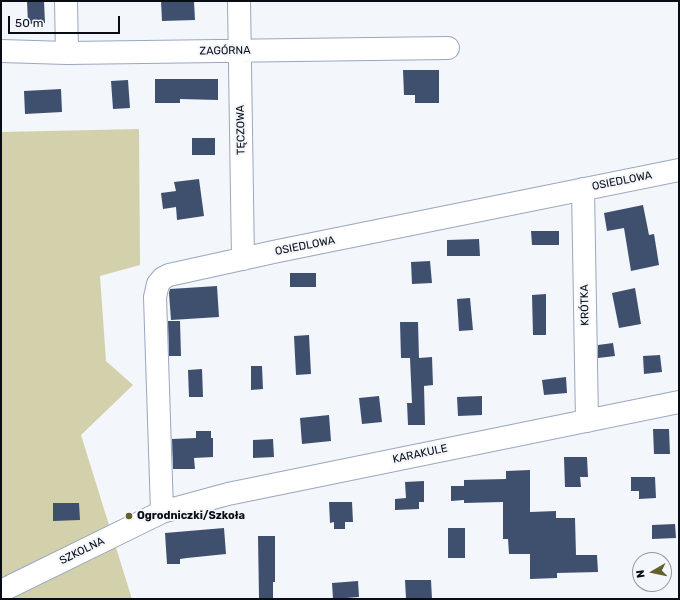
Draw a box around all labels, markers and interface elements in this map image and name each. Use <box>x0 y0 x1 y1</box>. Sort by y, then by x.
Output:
scale bar <box>10 8 122 34</box>
text: 50 m <box>15 16 43 30</box>
street label: ZAGÓRNA <box>199 44 251 58</box>
street label: TĘCZOWA <box>234 105 248 155</box>
street label: OSIEDLOWA <box>591 169 653 193</box>
street label: OSIEDLOWA <box>274 234 336 258</box>
street label: KRÓTKA <box>578 284 592 326</box>
street label: KARAKULE <box>391 442 449 466</box>
place label: Ogrodniczki/Szkoła <box>137 509 245 523</box>
marker: Ogrodniczki/Szkoła <box>124 511 134 521</box>
street label: SZKOLNA <box>57 534 107 568</box>
north arrow <box>632 552 672 592</box>
text: N <box>634 569 648 579</box>

